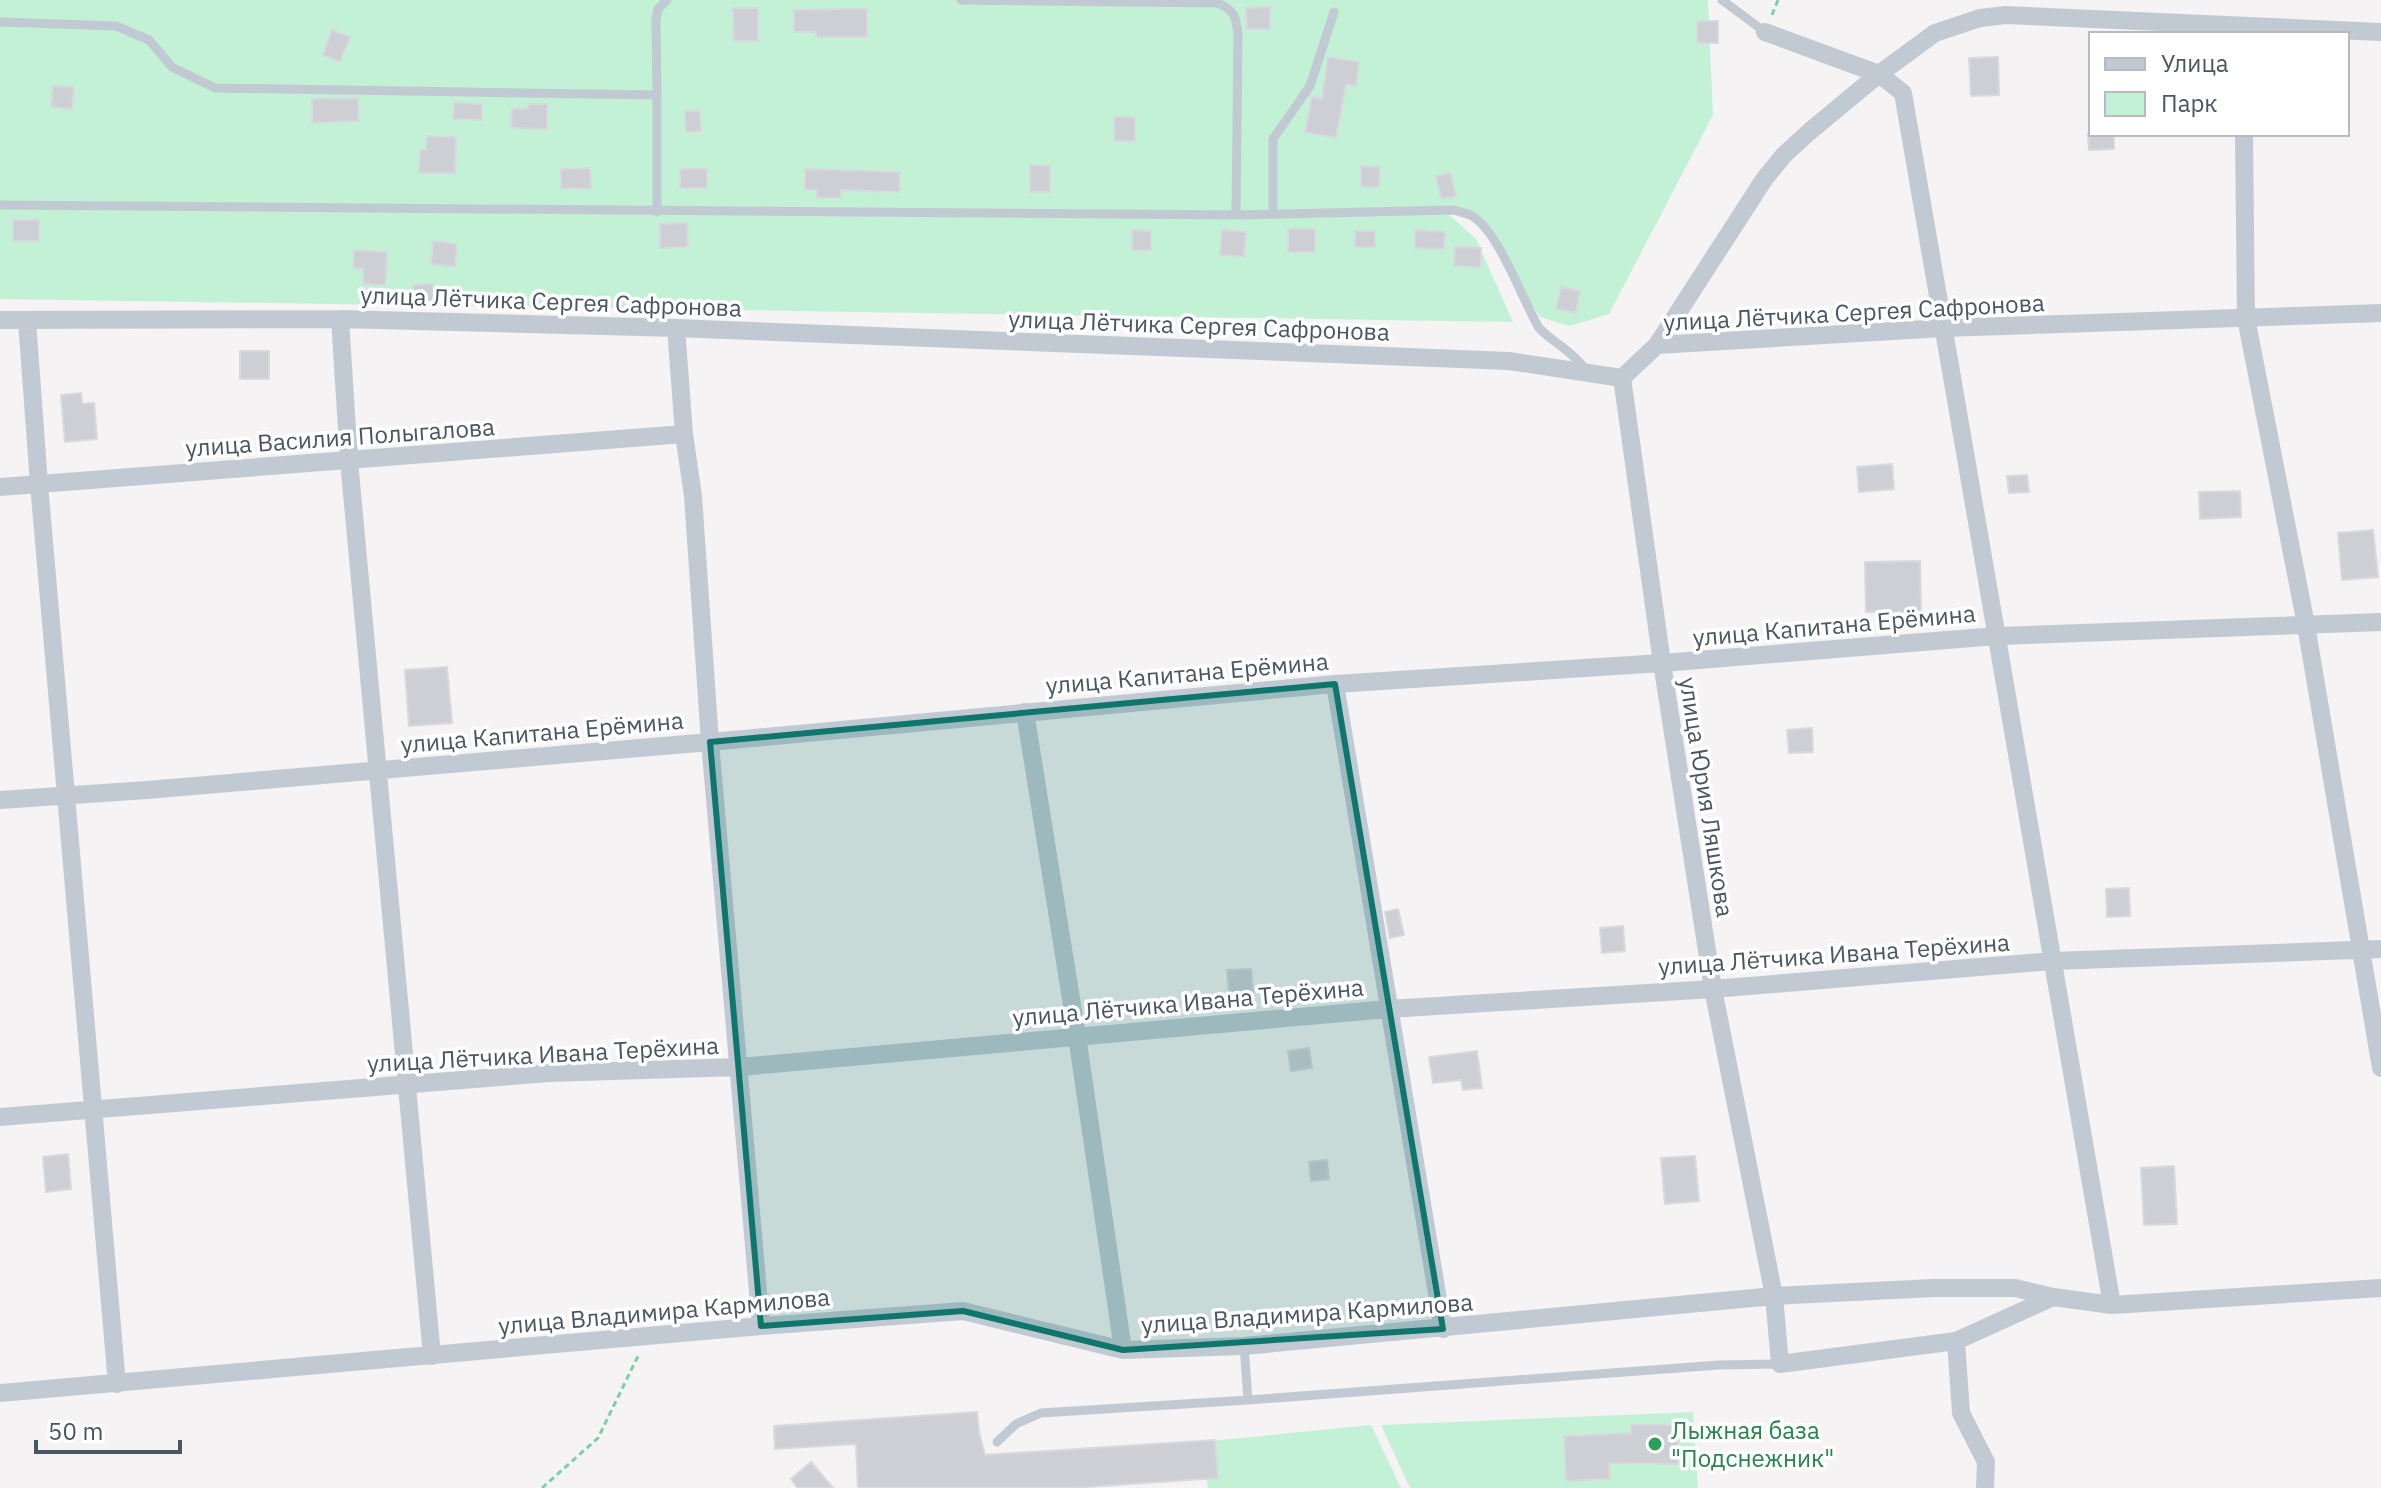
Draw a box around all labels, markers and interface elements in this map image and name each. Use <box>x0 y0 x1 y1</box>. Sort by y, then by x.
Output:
legend <box>2089 32 2349 136</box>
text: Улица <box>2161 47 2229 79</box>
text: Парк <box>2161 87 2218 119</box>
street label: улица Лётчика Сергея Сафронова <box>360 278 743 324</box>
street label: улица Лётчика Сергея Сафронова <box>1663 286 2046 338</box>
street label: улица Лётчика Сергея Сафронова <box>1008 302 1391 348</box>
street label: улица Василия Полыгалова <box>184 410 496 464</box>
street label: улица Капитана Ерёмина <box>1691 597 1977 653</box>
street label: улица Капитана Ерёмина <box>1044 645 1330 701</box>
street label: улица Юрия Ляшкова <box>1672 675 1742 919</box>
street label: улица Капитана Ерёмина <box>399 704 685 760</box>
street label: улица Лётчика Ивана Терёхина <box>1657 926 2011 982</box>
street label: улица Лётчика Ивана Терёхина <box>1011 971 1365 1033</box>
street label: улица Лётчика Ивана Терёхина <box>366 1029 720 1079</box>
street label: улица Владимира Кармилова <box>497 1281 831 1341</box>
street label: улица Владимира Кармилова <box>1140 1285 1474 1341</box>
scale bar <box>36 1404 180 1454</box>
place label: Лыжная база "Подснежник" <box>1671 1414 1834 1474</box>
text: 50 m <box>48 1415 103 1447</box>
marker: Лыжная база "Подснежник" <box>1646 1435 1664 1453</box>

